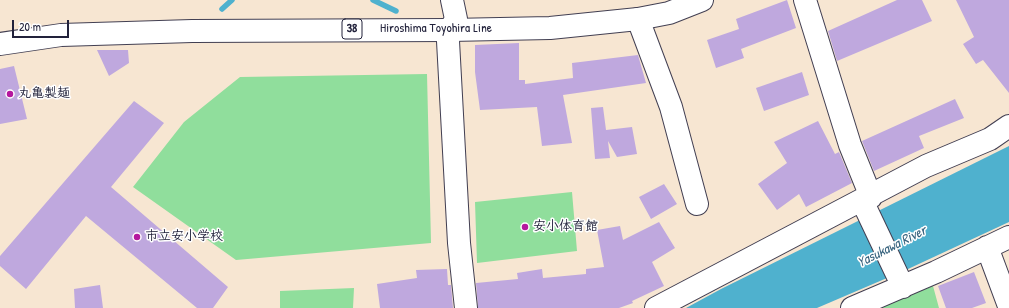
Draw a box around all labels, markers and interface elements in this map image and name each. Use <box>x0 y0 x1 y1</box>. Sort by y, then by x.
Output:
scale bar <box>14 12 71 38</box>
text: 20 m <box>19 18 41 35</box>
road number: 38 <box>342 19 362 39</box>
street label: Hiroshima Toyohira Line <box>380 21 492 37</box>
place label: 丸亀製麺 <box>18 86 70 102</box>
marker: 丸亀製麺 <box>5 89 15 99</box>
place label: 安小体育館 <box>533 219 598 235</box>
marker: 安小体育館 <box>520 222 530 232</box>
water label: Yasukawa River <box>855 222 929 272</box>
place label: 市立安小学校 <box>145 229 223 245</box>
marker: 市立安小学校 <box>132 232 142 242</box>

